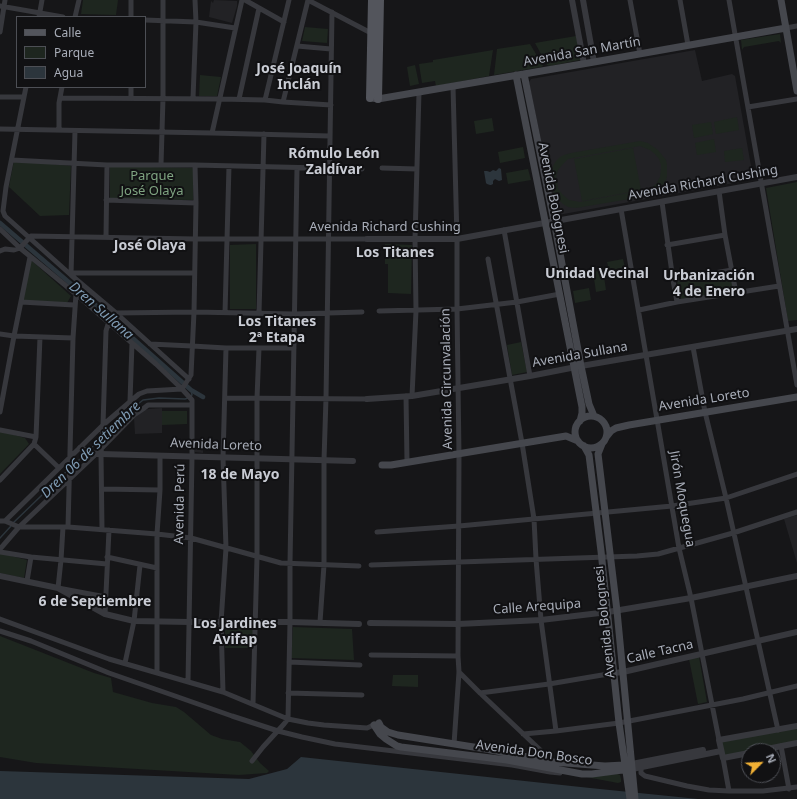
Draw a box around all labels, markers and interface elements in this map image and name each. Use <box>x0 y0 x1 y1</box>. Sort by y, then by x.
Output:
legend <box>16 16 146 88</box>
text: Calle <box>54 24 81 41</box>
street label: Avenida San Martín <box>522 34 642 70</box>
text: Parque <box>54 44 94 61</box>
district label: José Joaquín Inclán <box>256 61 342 94</box>
text: Agua <box>54 64 83 81</box>
street label: Avenida Bolognesi <box>535 141 571 255</box>
district label: Rómulo León Zaldívar <box>288 146 380 178</box>
street label: Avenida Richard Cushing <box>627 162 779 204</box>
park label: Parque José Olaya <box>120 168 184 199</box>
street label: Avenida Richard Cushing <box>309 219 461 235</box>
district label: José Olaya <box>114 238 186 254</box>
district label: Los Titanes <box>356 245 434 261</box>
district label: Unidad Vecinal <box>545 266 649 282</box>
district label: Urbanización 4 de Enero <box>663 268 755 300</box>
water label: Dren Sullana <box>65 278 137 344</box>
street label: Avenida Circunvalación <box>438 308 456 450</box>
district label: Los Titanes 2ª Etapa <box>238 314 316 346</box>
street label: Avenida Sullana <box>531 339 629 371</box>
street label: Avenida Loreto <box>657 385 751 415</box>
water label: Dren 06 de setiembre <box>38 398 144 502</box>
street label: Avenida Loreto <box>170 436 262 454</box>
street label: Jirón Moquegua <box>666 450 698 548</box>
street label: Avenida Perú <box>171 463 189 545</box>
district label: 18 de Mayo <box>201 467 279 483</box>
street label: Avenida Bolognesi <box>591 565 619 679</box>
district label: 6 de Septiembre <box>39 594 151 610</box>
street label: Calle Arequipa <box>492 596 582 618</box>
district label: Los Jardines Avifap <box>193 616 277 648</box>
street label: Calle Tacna <box>625 637 695 667</box>
street label: Avenida Don Bosco <box>475 737 593 769</box>
north arrow <box>741 743 781 783</box>
text: N <box>763 751 780 765</box>

